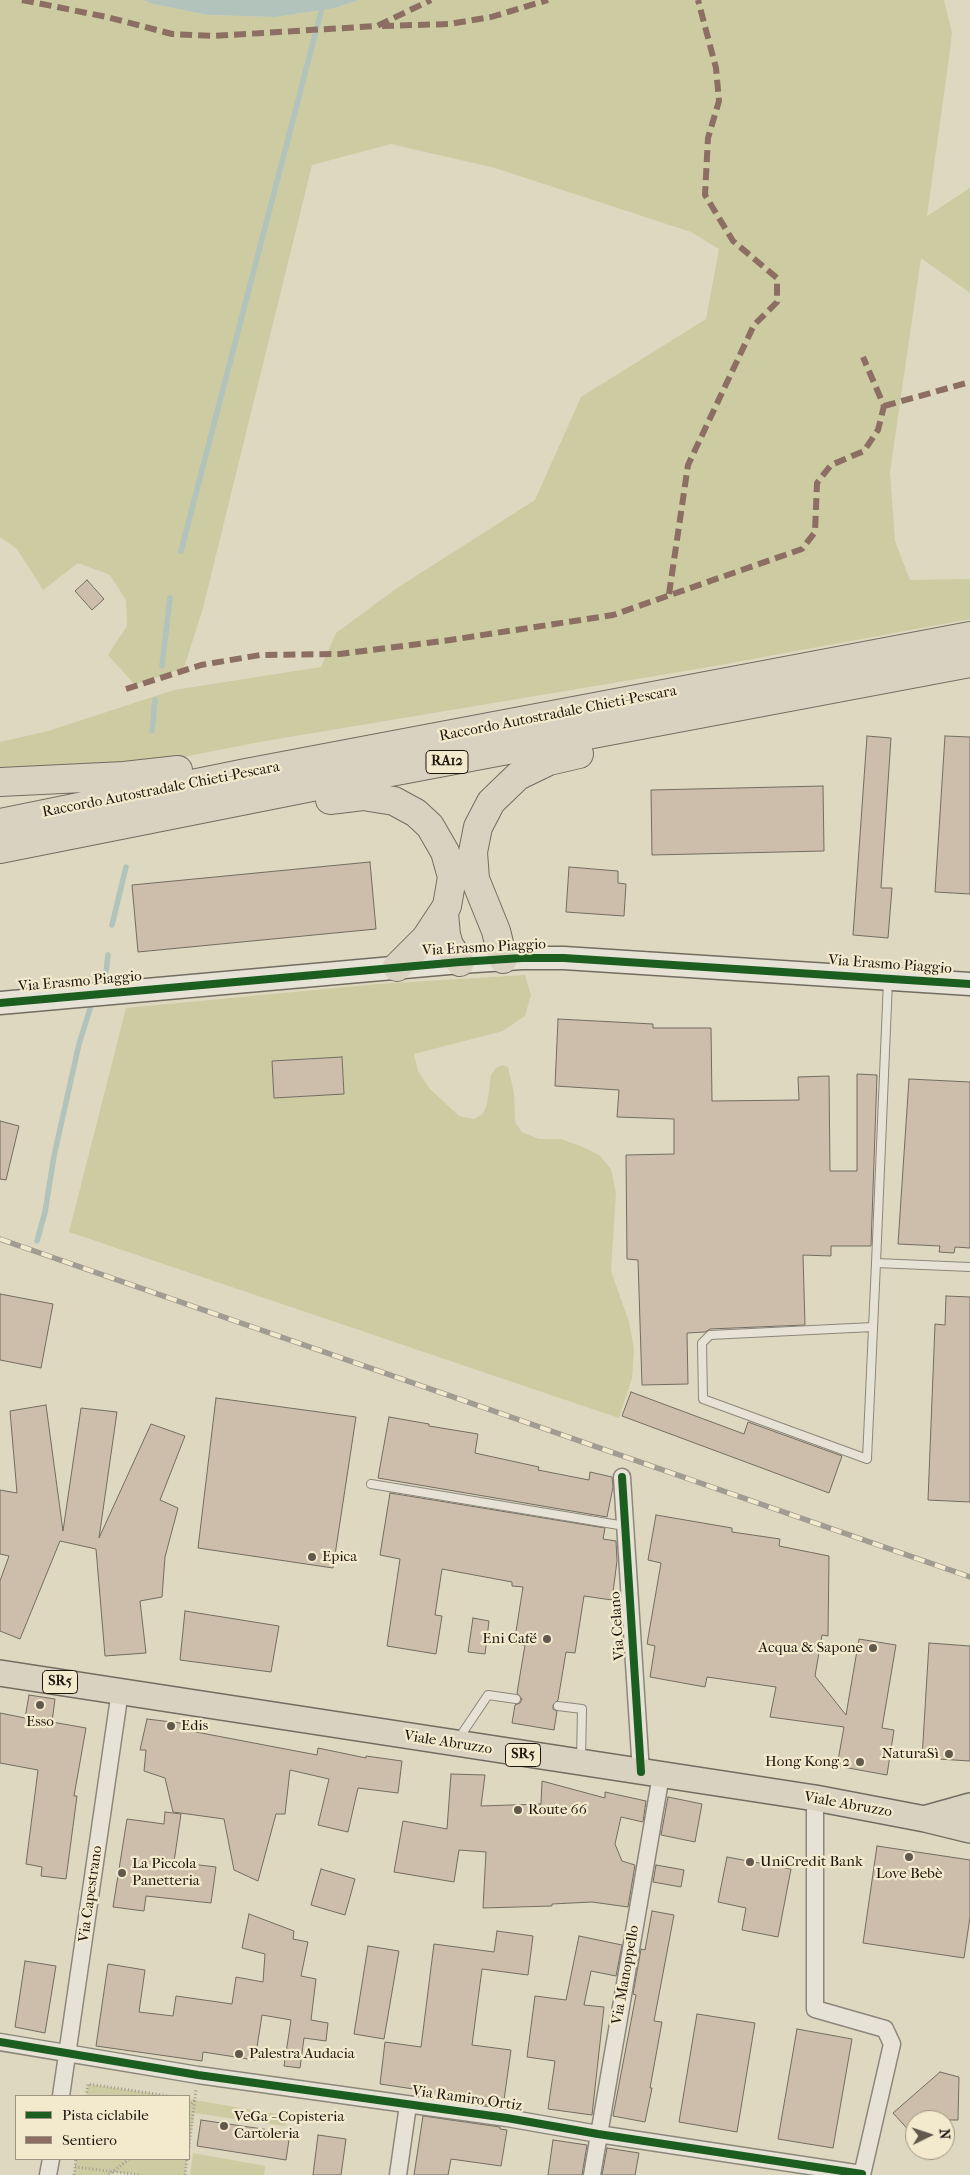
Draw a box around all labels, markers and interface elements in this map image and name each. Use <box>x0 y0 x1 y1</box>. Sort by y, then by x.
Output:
street label: Raccordo Autostradale Chieti-Pescara <box>438 682 678 746</box>
road number: RA12 <box>426 750 468 774</box>
street label: Raccordo Autostradale Chieti-Pescara <box>41 758 281 822</box>
street label: Via Erasmo Piaggio <box>422 936 546 960</box>
street label: Via Erasmo Piaggio <box>828 952 952 978</box>
street label: Via Erasmo Piaggio <box>17 968 143 996</box>
place label: Epica <box>322 1548 357 1566</box>
marker: Epica <box>306 1551 318 1563</box>
street label: Via Celano <box>607 1591 629 1661</box>
place label: Eni Café <box>482 1630 537 1648</box>
marker: Eni Café <box>541 1633 553 1645</box>
place label: Acqua & Sapone <box>758 1639 863 1657</box>
marker: Acqua & Sapone <box>867 1642 879 1654</box>
road number: SR5 <box>42 1670 78 1694</box>
marker: Esso <box>34 1699 46 1711</box>
place label: Esso <box>26 1713 54 1731</box>
place label: Edis <box>181 1717 208 1735</box>
marker: Edis <box>165 1720 177 1732</box>
street label: Viale Abruzzo <box>403 1727 493 1759</box>
road number: SR5 <box>506 1744 540 1766</box>
place label: NaturaSì <box>882 1745 939 1763</box>
marker: NaturaSì <box>943 1748 955 1760</box>
place label: Hong Kong 2 <box>765 1753 850 1771</box>
marker: Hong Kong 2 <box>854 1756 866 1768</box>
street label: Viale Abruzzo <box>803 1788 893 1822</box>
place label: Route 66 <box>528 1801 587 1819</box>
marker: Route 66 <box>512 1804 524 1816</box>
street label: Via Capestrano <box>75 1845 107 1943</box>
marker: Love Bebè <box>903 1851 915 1863</box>
place label: UniCredit Bank <box>760 1853 863 1871</box>
place label: La Piccola Panetteria <box>132 1855 200 1890</box>
marker: UniCredit Bank <box>744 1856 756 1868</box>
place label: Love Bebè <box>876 1865 942 1883</box>
marker: La Piccola Panetteria <box>116 1867 128 1879</box>
street label: Via Manoppello <box>608 1924 644 2026</box>
place label: Palestra Audacia <box>249 2045 355 2063</box>
marker: Palestra Audacia <box>233 2048 245 2060</box>
street label: Via Ramiro Ortiz <box>411 2082 523 2116</box>
legend <box>15 2095 190 2160</box>
text: Pista ciclabile <box>62 2106 149 2124</box>
place label: VeGa - Copisteria Cartoleria <box>234 2108 344 2143</box>
north arrow <box>905 2110 955 2160</box>
marker: VeGa - Copisteria Cartoleria <box>218 2120 230 2132</box>
text: N <box>936 2128 953 2140</box>
text: Sentiero <box>62 2131 117 2149</box>

